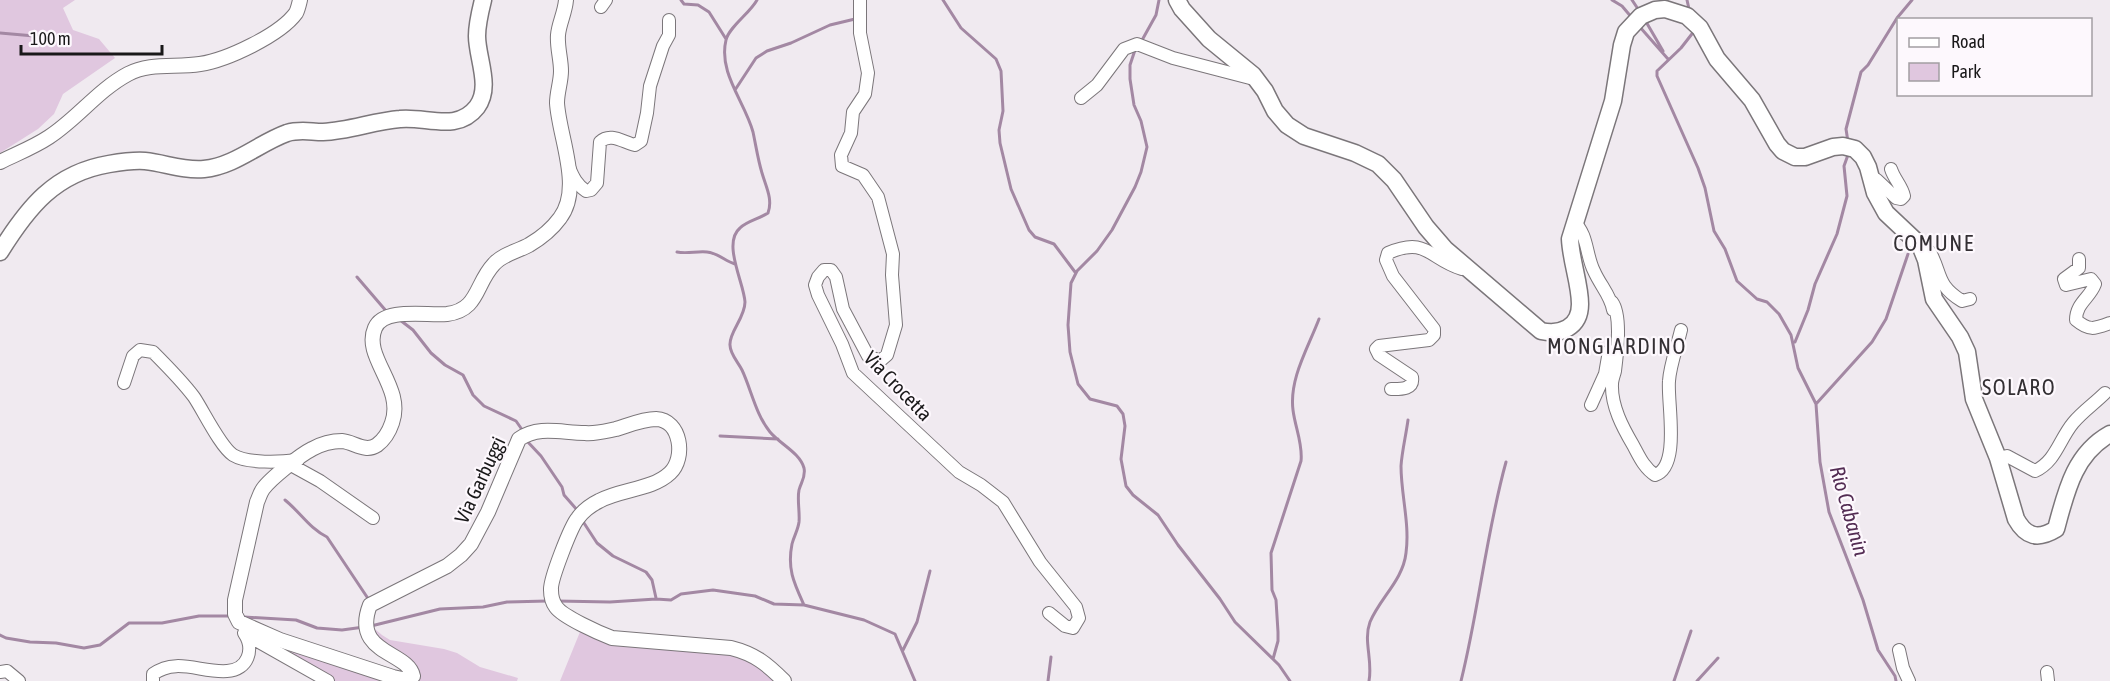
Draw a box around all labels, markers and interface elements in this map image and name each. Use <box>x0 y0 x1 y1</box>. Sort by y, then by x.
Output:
scale bar <box>21 18 162 56</box>
legend <box>1897 18 2092 96</box>
text: 100 m <box>30 28 71 49</box>
text: Road <box>1951 31 1985 52</box>
text: Park <box>1951 61 1981 82</box>
district label: COMUNE <box>1893 230 1975 256</box>
district label: MONGIARDINO <box>1547 333 1687 359</box>
street label: Via Crocetta <box>860 346 937 425</box>
district label: SOLARO <box>1982 374 2056 400</box>
street label: Via Garbuggi <box>450 433 510 527</box>
water label: Rio Cabanin <box>1826 463 1874 558</box>

